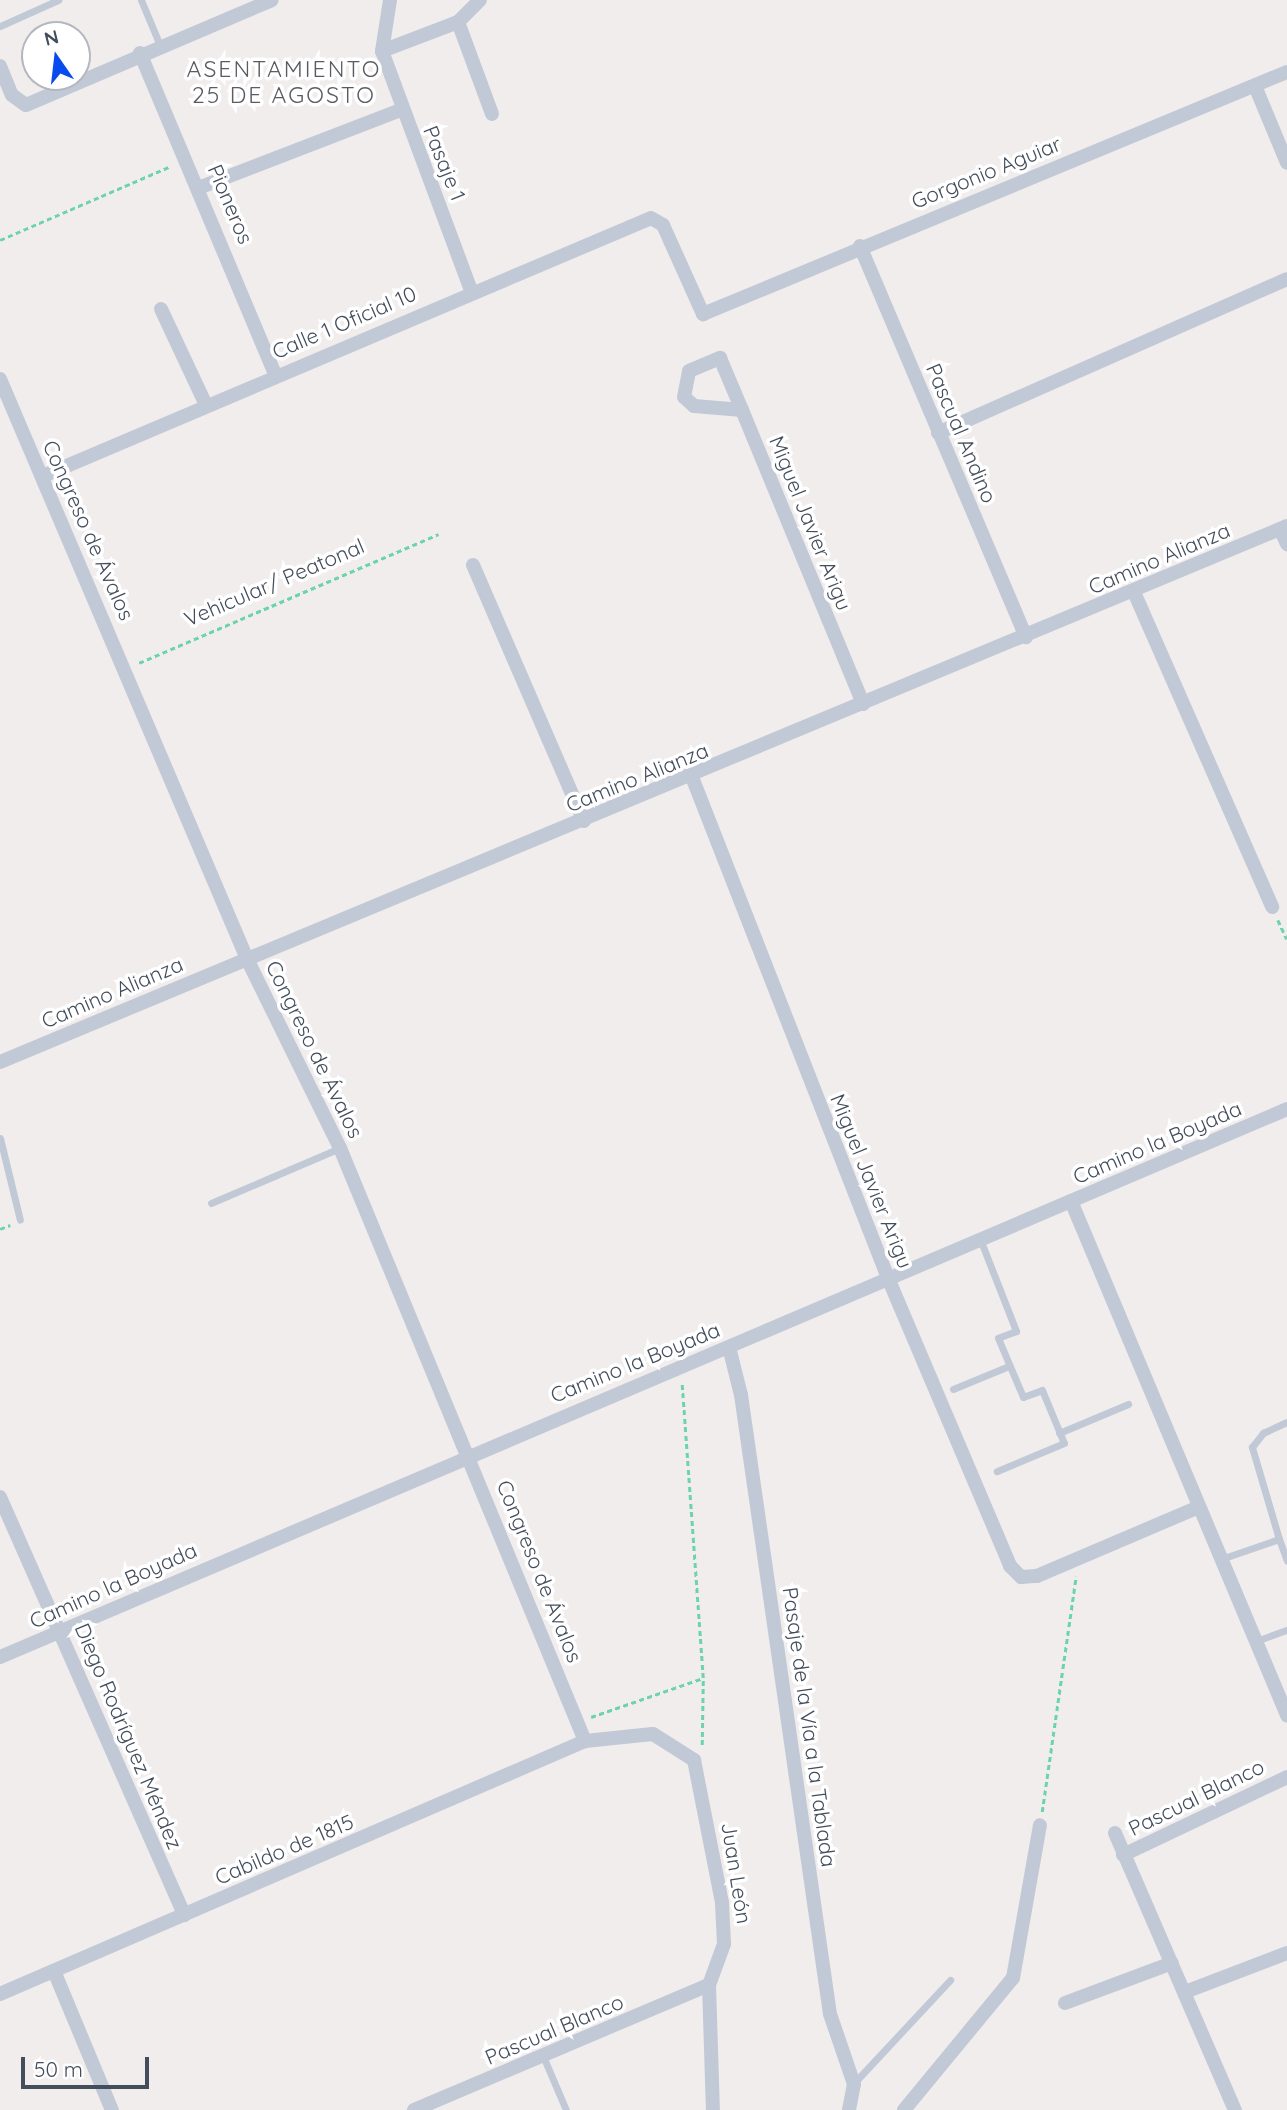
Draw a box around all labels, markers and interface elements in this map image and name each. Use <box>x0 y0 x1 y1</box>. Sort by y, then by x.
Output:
north arrow <box>21 21 91 91</box>
text: N <box>42 24 61 51</box>
district label: ASENTAMIENTO 25 DE AGOSTO <box>188 55 380 109</box>
street label: Pasaje 1 <box>419 122 471 204</box>
street label: Gorgonio Aguiar <box>907 130 1065 214</box>
street label: Pioneros <box>203 160 259 248</box>
street label: Calle 1 Oficial 10 <box>268 280 420 364</box>
street label: Pascual Andino <box>921 360 1003 506</box>
street label: Miguel Javier Arigu <box>764 432 858 614</box>
street label: Congreso de Ávalos <box>38 436 140 624</box>
street label: Camino Alianza <box>1084 517 1234 599</box>
street label: Vehicular/ Peatonal <box>180 533 368 631</box>
street label: Camino Alianza <box>562 737 712 817</box>
street label: Camino Alianza <box>37 951 187 1033</box>
street label: Congreso de Ávalos <box>261 956 369 1142</box>
street label: Miguel Javier Arigu <box>825 1090 919 1272</box>
street label: Camino la Boyada <box>1069 1095 1245 1189</box>
street label: Camino la Boyada <box>547 1317 723 1407</box>
street label: Congreso de Ávalos <box>492 1476 588 1666</box>
street label: Camino la Boyada <box>25 1537 201 1633</box>
street label: Pasaje de la Vía a la Tablada <box>778 1585 842 1869</box>
street label: Diego Rodríguez Méndez <box>70 1619 188 1853</box>
street label: Pascual Blanco <box>1124 1753 1268 1841</box>
street label: Cabildo de 1815 <box>211 1808 357 1890</box>
street label: Juan León <box>717 1820 757 1926</box>
street label: Pascual Blanco <box>481 1988 627 2070</box>
scale bar <box>24 2044 152 2088</box>
text: 50 m <box>34 2056 83 2082</box>

